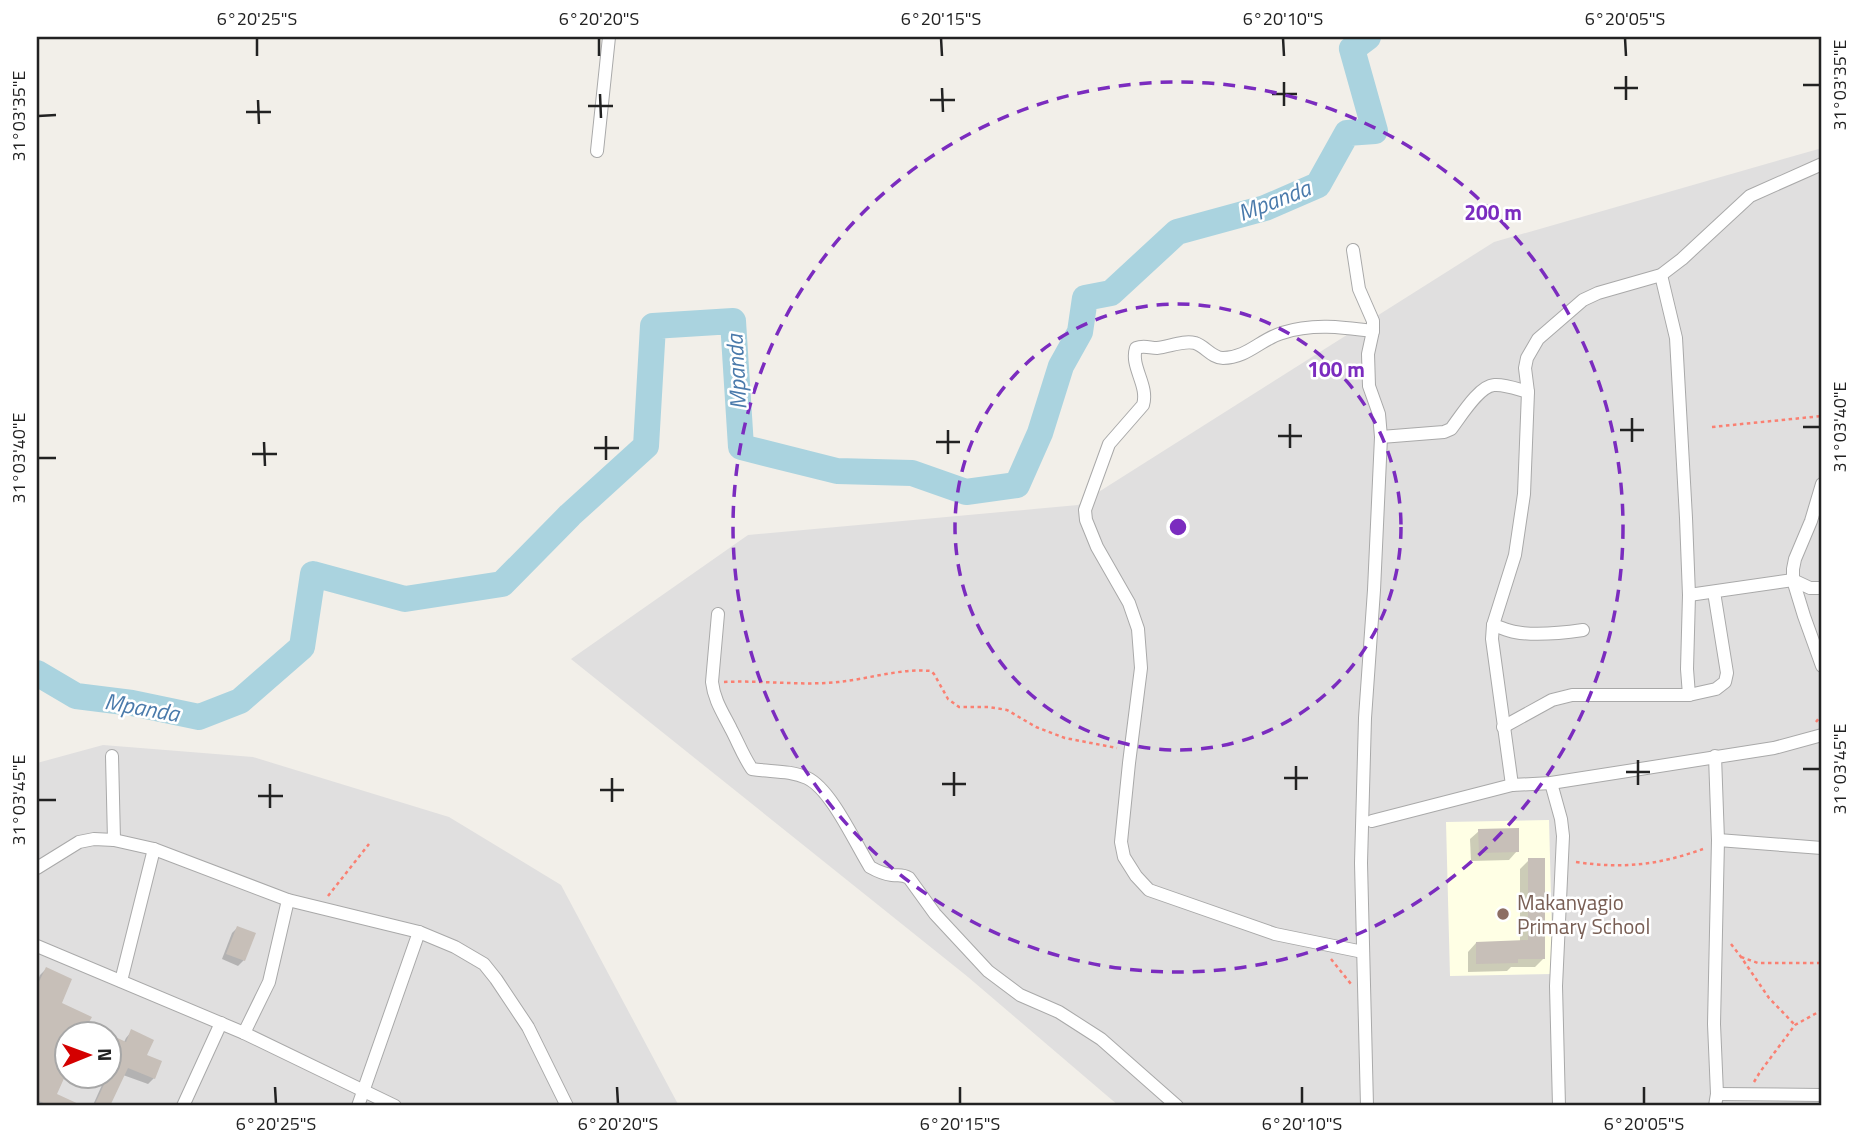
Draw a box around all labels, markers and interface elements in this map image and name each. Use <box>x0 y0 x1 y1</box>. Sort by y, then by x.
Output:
text: 6°20'25"S <box>217 5 297 32</box>
text: 6°20'20"S <box>559 5 639 32</box>
text: 6°20'15"S <box>901 5 981 32</box>
text: 6°20'10"S <box>1243 5 1323 32</box>
text: 6°20'05"S <box>1585 5 1665 32</box>
text: 31°03'35"E <box>1826 39 1853 130</box>
text: 31°03'35"E <box>5 70 32 161</box>
water label: Mpanda <box>1233 170 1317 230</box>
text: 200 m <box>1464 196 1522 228</box>
water label: Mpanda <box>716 332 755 411</box>
text: 100 m <box>1307 353 1365 385</box>
text: 31°03'40"E <box>1826 381 1853 472</box>
text: 31°03'40"E <box>5 412 32 503</box>
centre of rings <box>1166 515 1190 539</box>
water label: Mpanda <box>102 683 184 731</box>
text: 31°03'45"E <box>1826 723 1853 814</box>
text: 31°03'45"E <box>5 754 32 845</box>
place label: Makanyagio Primary School <box>1517 886 1650 942</box>
marker: Makanyagio Primary School <box>1495 906 1511 922</box>
north arrow <box>52 1020 122 1090</box>
text: N <box>91 1048 120 1062</box>
text: 6°20'25"S <box>236 1110 316 1137</box>
text: 6°20'20"S <box>578 1110 658 1137</box>
text: 6°20'15"S <box>920 1110 1000 1137</box>
text: 6°20'10"S <box>1262 1110 1342 1137</box>
text: 6°20'05"S <box>1604 1110 1684 1137</box>

